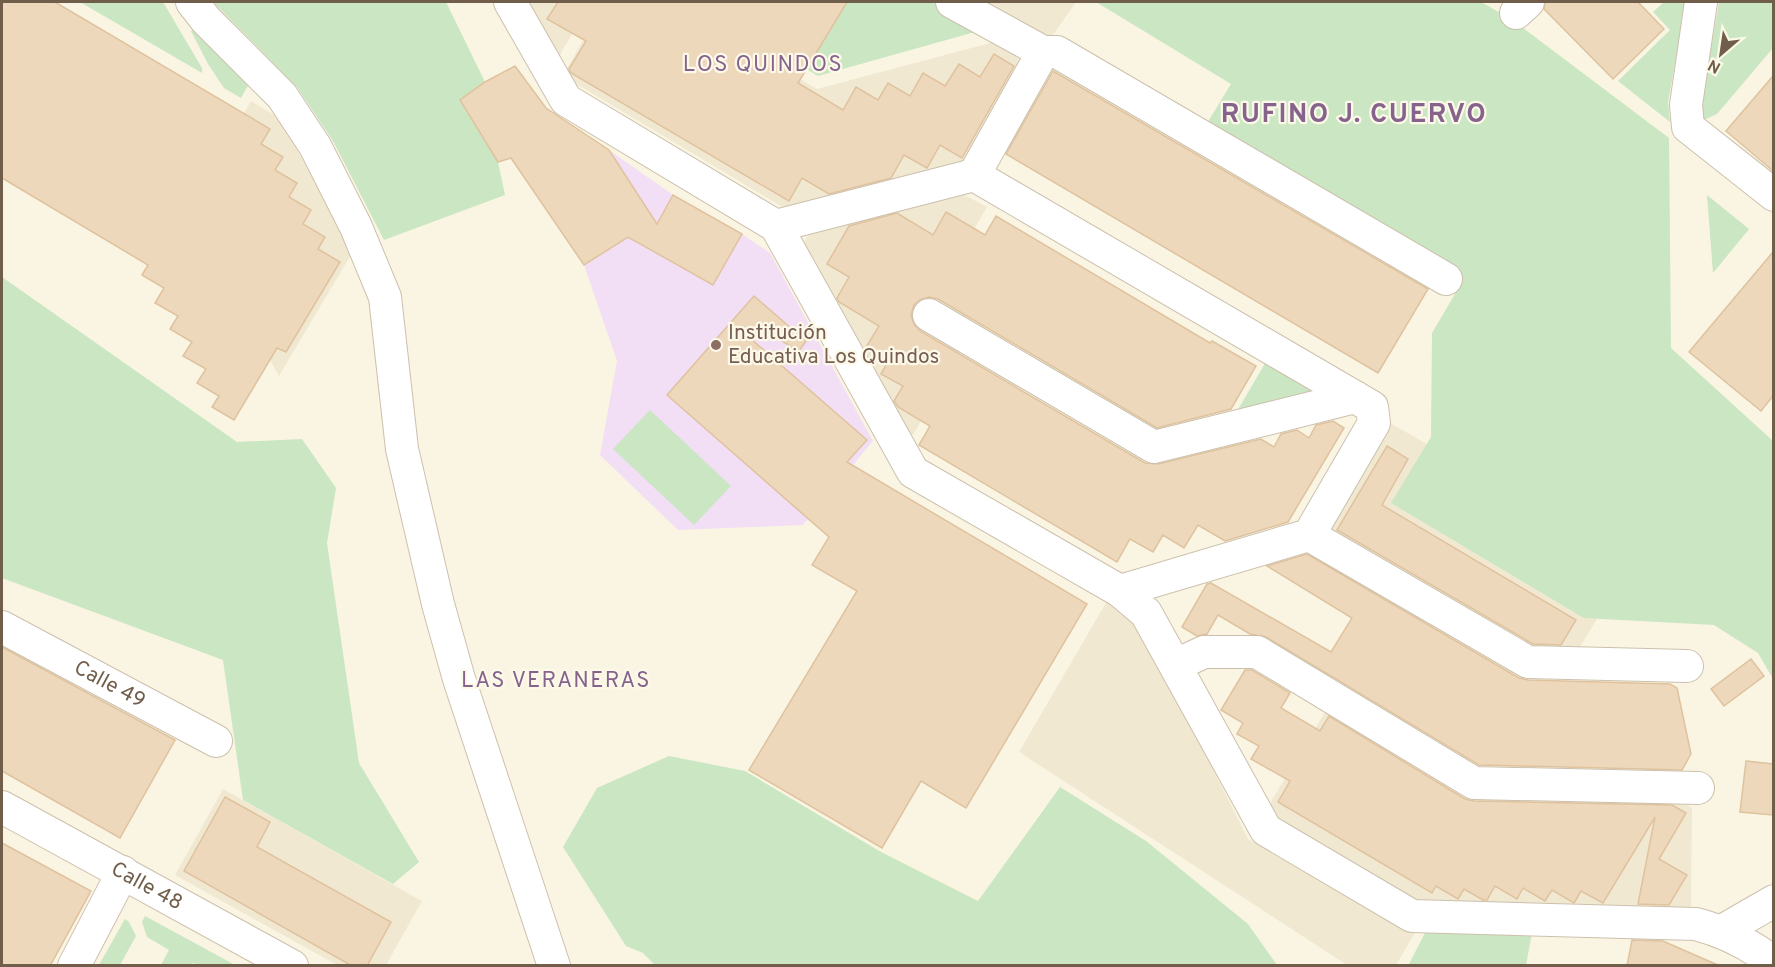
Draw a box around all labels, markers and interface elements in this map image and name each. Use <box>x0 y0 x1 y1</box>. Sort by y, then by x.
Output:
north arrow <box>1691 24 1751 84</box>
district label: LOS QUINDOS <box>683 52 843 79</box>
text: N <box>1705 54 1725 77</box>
district label: RUFINO J. CUERVO <box>1221 98 1487 132</box>
place label: Institución Educativa Los Quindos <box>728 320 939 371</box>
marker: Institución Educativa Los Quindos <box>709 338 723 352</box>
street label: Calle 49 <box>69 654 150 714</box>
district label: LAS VERANERAS <box>461 668 651 695</box>
street label: Calle 48 <box>106 856 187 917</box>

